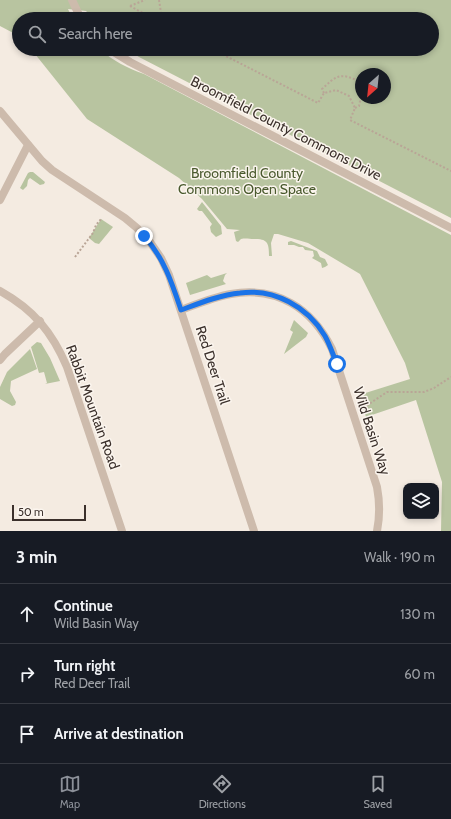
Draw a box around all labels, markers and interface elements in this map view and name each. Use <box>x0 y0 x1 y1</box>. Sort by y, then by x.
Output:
search box <box>12 12 439 56</box>
icon: search <box>26 23 48 45</box>
text: Search here <box>58 25 133 43</box>
north arrow <box>355 68 391 104</box>
street label: Broomfield County Commons Drive <box>188 72 384 184</box>
park label: Broomfield County Commons Open Space <box>178 164 316 198</box>
route end <box>135 227 153 245</box>
street label: Red Deer Trail <box>192 323 234 407</box>
street label: Rabbit Mountain Road <box>62 342 124 472</box>
route start <box>328 355 346 373</box>
street label: Wild Basin Way <box>349 385 395 477</box>
map controls <box>403 483 439 519</box>
button: layers <box>403 483 439 519</box>
scale bar <box>12 503 86 522</box>
text: 50 m <box>18 505 44 519</box>
text: 3 min <box>16 547 57 567</box>
text: Walk · 190 m <box>364 549 435 565</box>
text: Continue <box>54 597 113 615</box>
icon: ahead <box>16 603 38 625</box>
text: 130 m <box>400 606 435 622</box>
text: Wild Basin Way <box>54 615 139 631</box>
text: Turn right <box>54 657 115 675</box>
icon: right <box>16 663 38 685</box>
text: 60 m <box>404 666 435 682</box>
text: Red Deer Trail <box>54 675 130 691</box>
icon: arrive <box>16 723 38 745</box>
text: Arrive at destination <box>54 725 184 743</box>
tab: Map <box>59 773 81 811</box>
tab: Directions <box>199 773 246 811</box>
tab: Saved <box>364 773 392 811</box>

